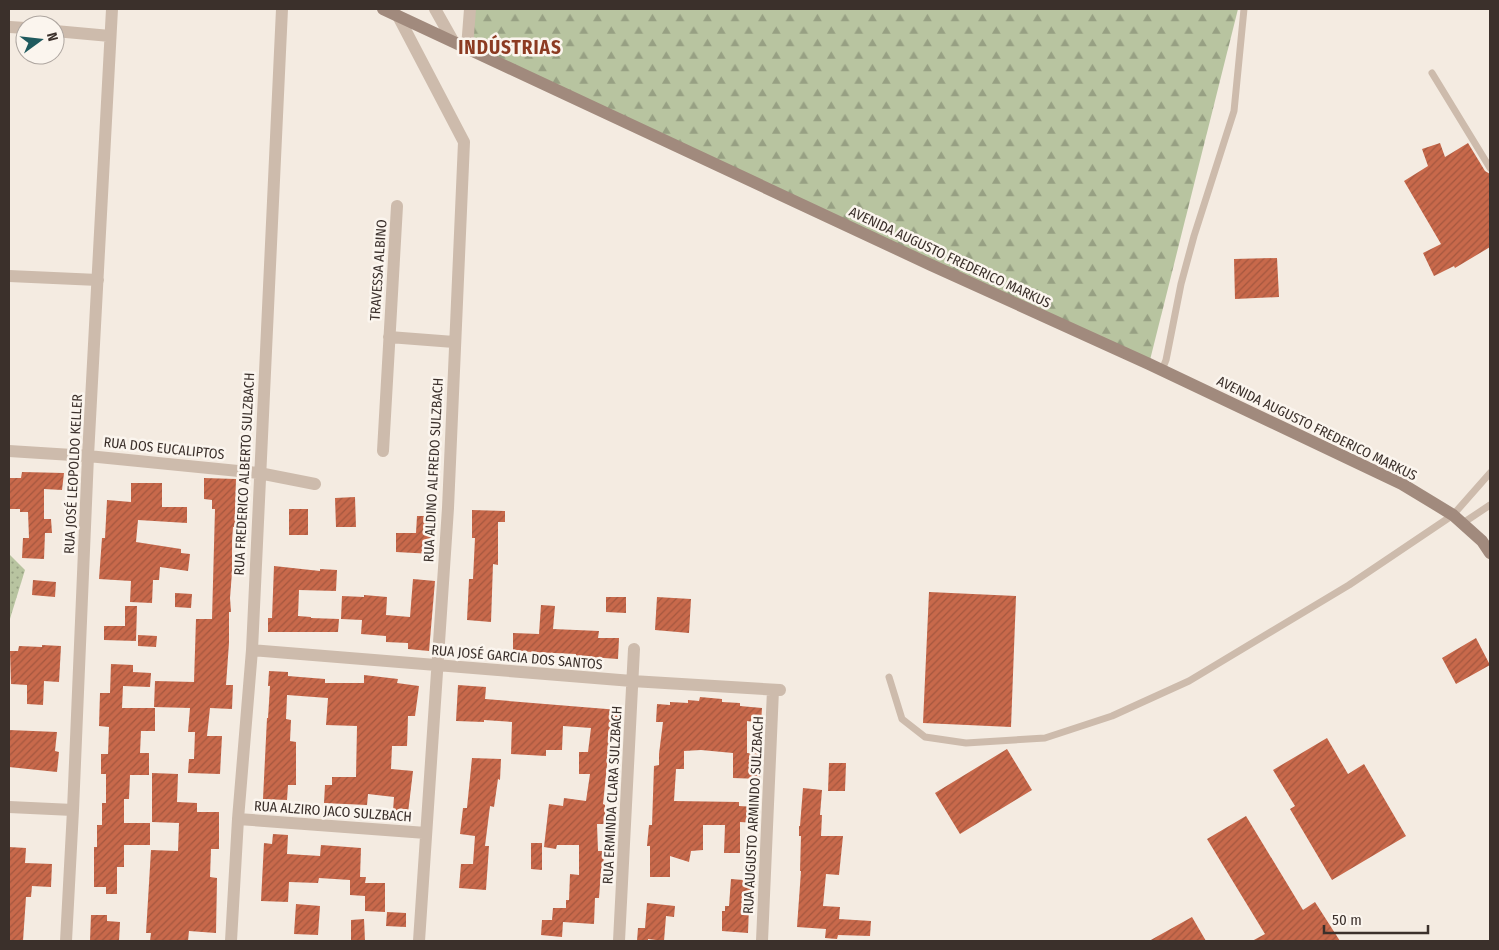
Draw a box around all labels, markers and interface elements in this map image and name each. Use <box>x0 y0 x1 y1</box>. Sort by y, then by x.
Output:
north arrow <box>15 15 65 65</box>
text: N <box>43 31 61 43</box>
district label: INDÚSTRIAS <box>458 34 562 59</box>
street label: AVENIDA AUGUSTO FREDERICO MARKUS <box>846 203 1053 312</box>
street label: TRAVESSA ALBINO <box>366 219 391 321</box>
street label: RUA FREDERICO ALBERTO SULZBACH <box>231 372 258 576</box>
street label: AVENIDA AUGUSTO FREDERICO MARKUS <box>1214 372 1420 484</box>
street label: RUA ALDINO ALFREDO SULZBACH <box>420 377 447 563</box>
street label: RUA JOSÉ LEOPOLDO KELLER <box>60 393 86 554</box>
street label: RUA DOS EUCALIPTOS <box>103 434 225 463</box>
street label: RUA JOSÉ GARCIA DOS SANTOS <box>431 641 603 673</box>
street label: RUA ERMINDA CLARA SULZBACH <box>599 705 626 885</box>
street label: RUA AUGUSTO ARMINDO SULZBACH <box>740 716 767 914</box>
street label: RUA ALZIRO JACO SULZBACH <box>254 798 412 825</box>
scale bar <box>1324 902 1428 934</box>
text: 50 m <box>1332 911 1362 929</box>

